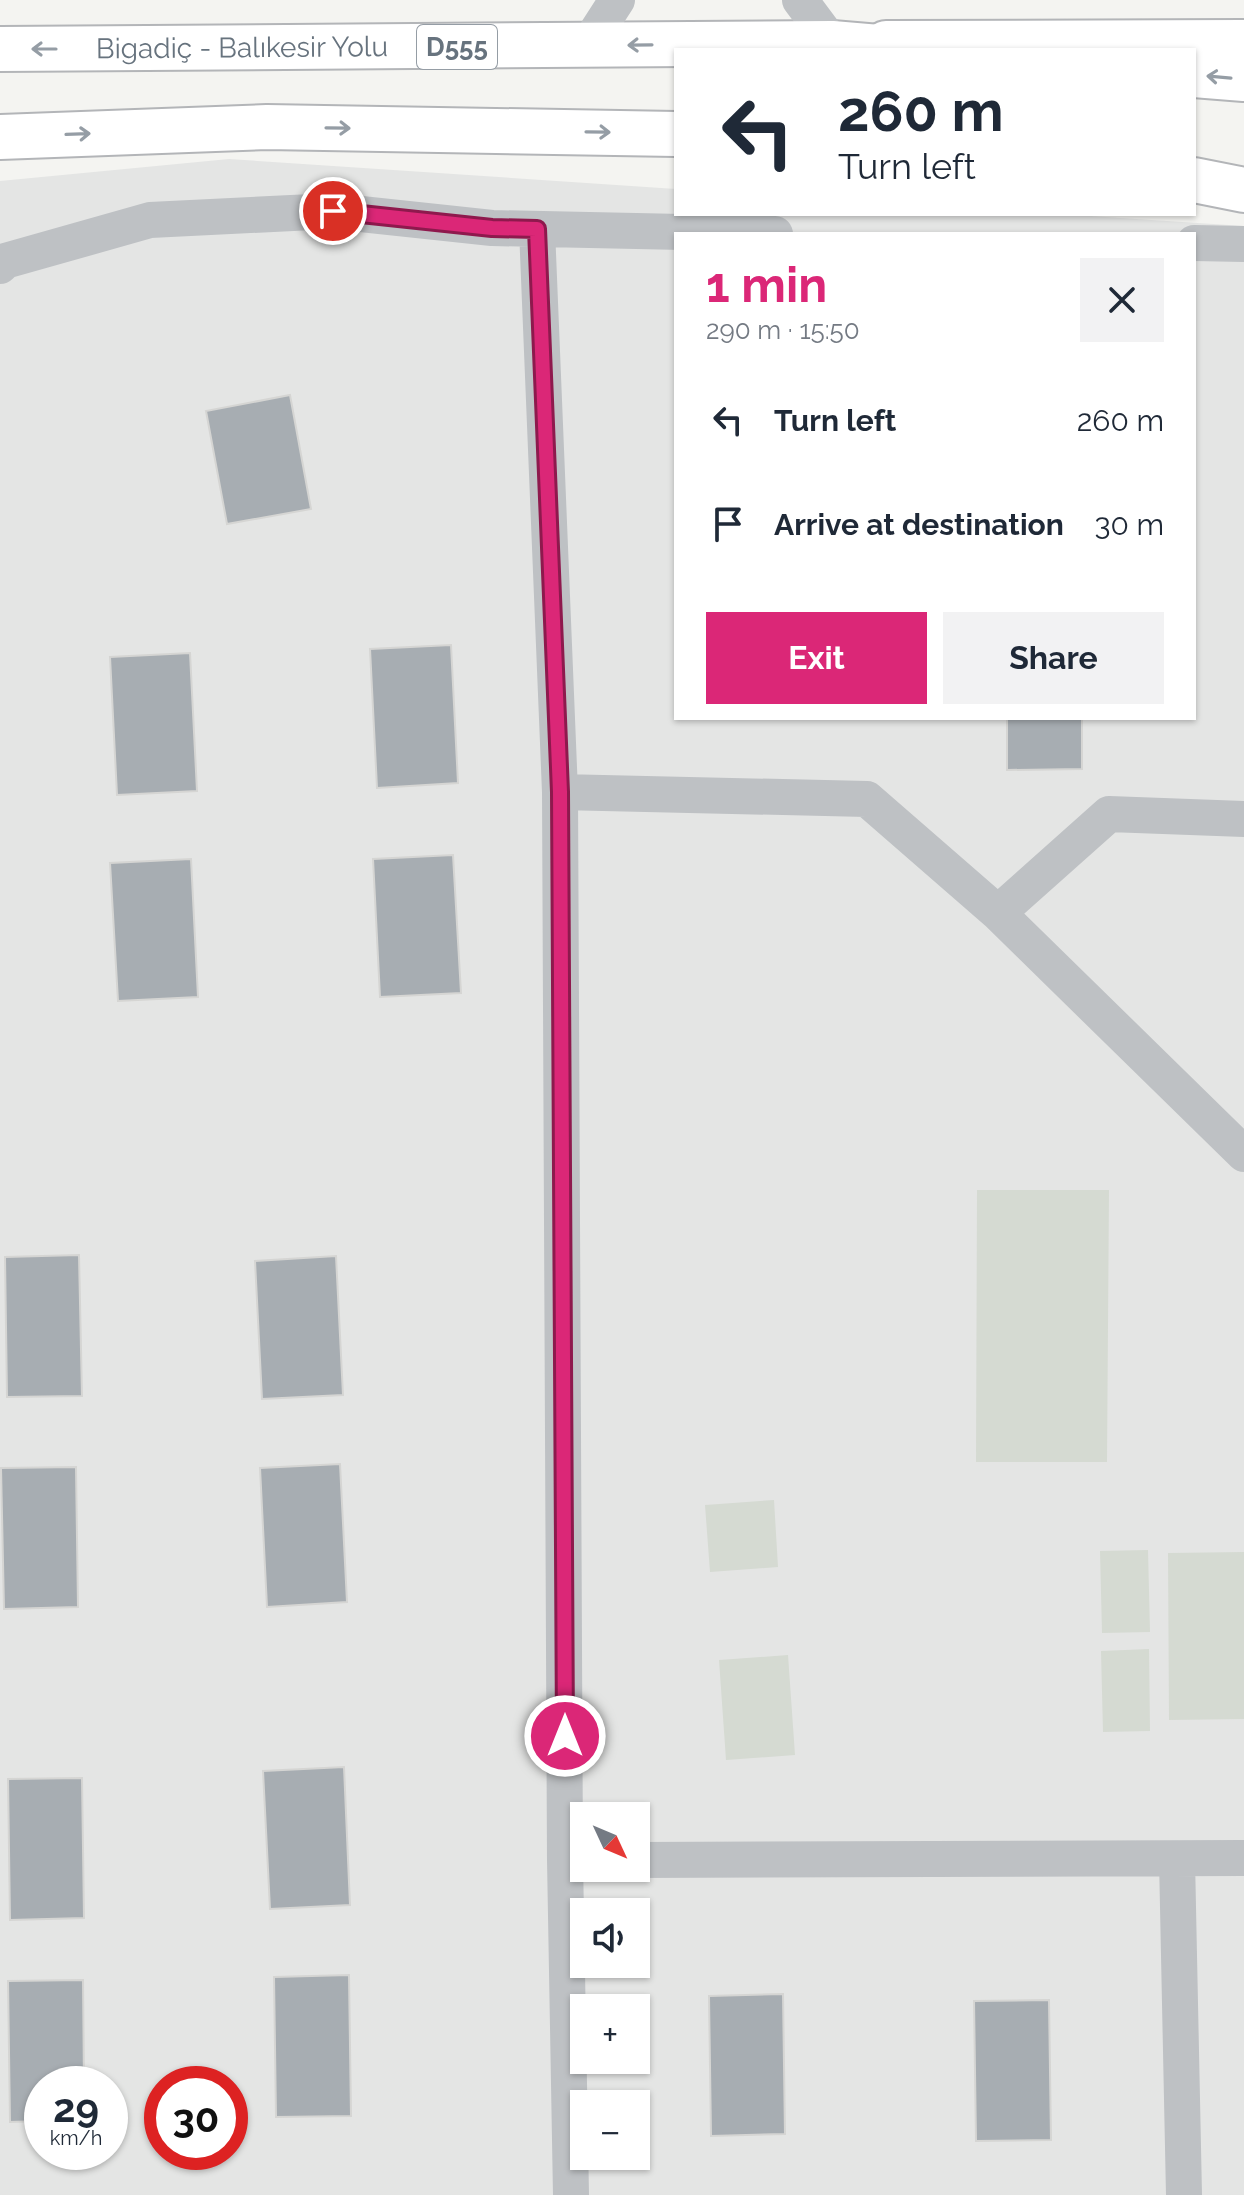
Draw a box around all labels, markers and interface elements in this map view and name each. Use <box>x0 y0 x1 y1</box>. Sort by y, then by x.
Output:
road number: D555 <box>417 25 497 69</box>
street label: Bigadiç - Balıkesir Yolu <box>96 30 388 65</box>
one-way arrow <box>627 37 654 53</box>
one-way arrow <box>31 42 58 57</box>
one-way arrow <box>1206 69 1233 84</box>
text: 260 m <box>838 78 1004 144</box>
icon: left <box>706 80 810 184</box>
one-way arrow <box>324 120 351 135</box>
one-way arrow <box>584 124 611 140</box>
one-way arrow <box>64 126 91 141</box>
text: Turn left <box>838 145 976 187</box>
pin <box>299 177 367 245</box>
icon: arrive <box>311 189 355 233</box>
text: 1 min <box>706 257 827 313</box>
button: close <box>1080 258 1164 342</box>
text: 290 m · 15:50 <box>706 315 860 345</box>
icon: left <box>706 398 750 442</box>
text: Turn left <box>774 403 896 438</box>
text: 260 m <box>1077 403 1164 438</box>
icon: arrive <box>706 502 750 546</box>
text: Arrive at destination <box>774 507 1064 542</box>
text: 30 m <box>1094 507 1164 542</box>
button: Exit <box>706 612 927 704</box>
button: Share <box>943 612 1164 704</box>
position arrow <box>523 1694 607 1778</box>
north arrow <box>570 1802 650 1882</box>
map controls <box>570 1802 650 2170</box>
button: sound <box>570 1898 650 1978</box>
button: + <box>570 1994 650 2074</box>
speed limit sign: 30 <box>144 2066 248 2170</box>
text: 29 <box>53 2084 99 2131</box>
button: − <box>570 2090 650 2170</box>
text: km/h <box>50 2126 102 2150</box>

